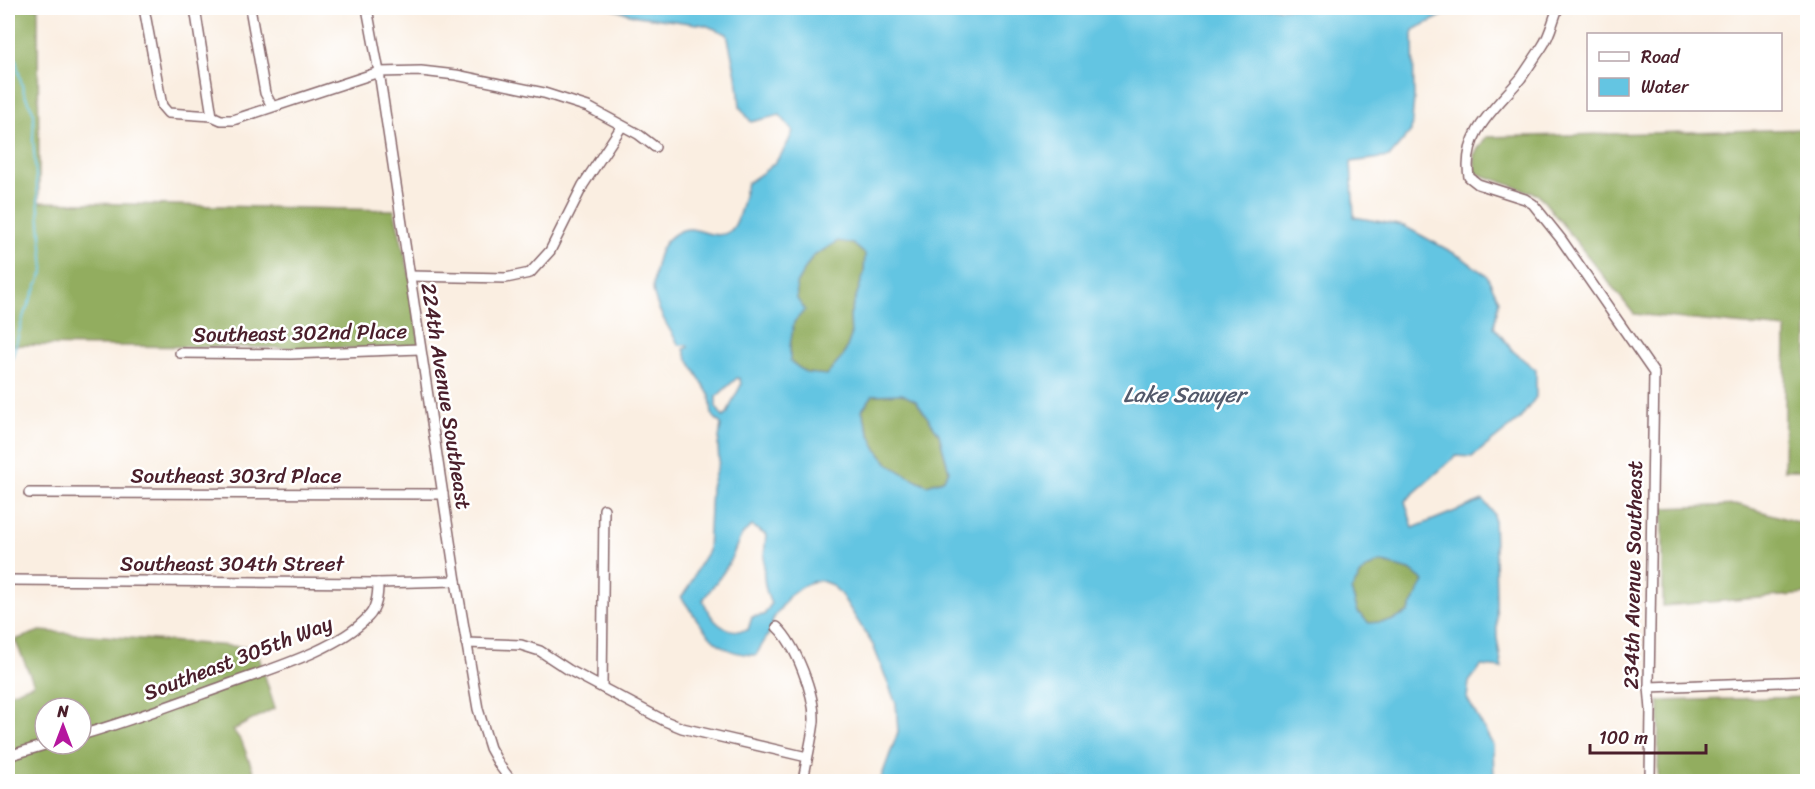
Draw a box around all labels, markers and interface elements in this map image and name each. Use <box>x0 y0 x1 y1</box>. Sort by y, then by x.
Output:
legend <box>1587 33 1782 111</box>
text: Road <box>1641 41 1681 73</box>
text: Water <box>1641 71 1690 103</box>
street label: 224th Avenue Southeast <box>409 280 483 512</box>
street label: Southeast 302nd Place <box>192 312 408 354</box>
water label: Lake Sawyer <box>1123 375 1249 414</box>
street label: Southeast 303rd Place <box>130 457 342 495</box>
street label: 234th Avenue Southeast <box>1612 460 1654 690</box>
street label: Southeast 304th Street <box>120 545 345 583</box>
street label: Southeast 305th Way <box>138 604 338 712</box>
north arrow <box>33 696 93 756</box>
text: N <box>56 697 69 726</box>
scale bar <box>1590 717 1706 755</box>
text: 100 m <box>1599 722 1648 754</box>

